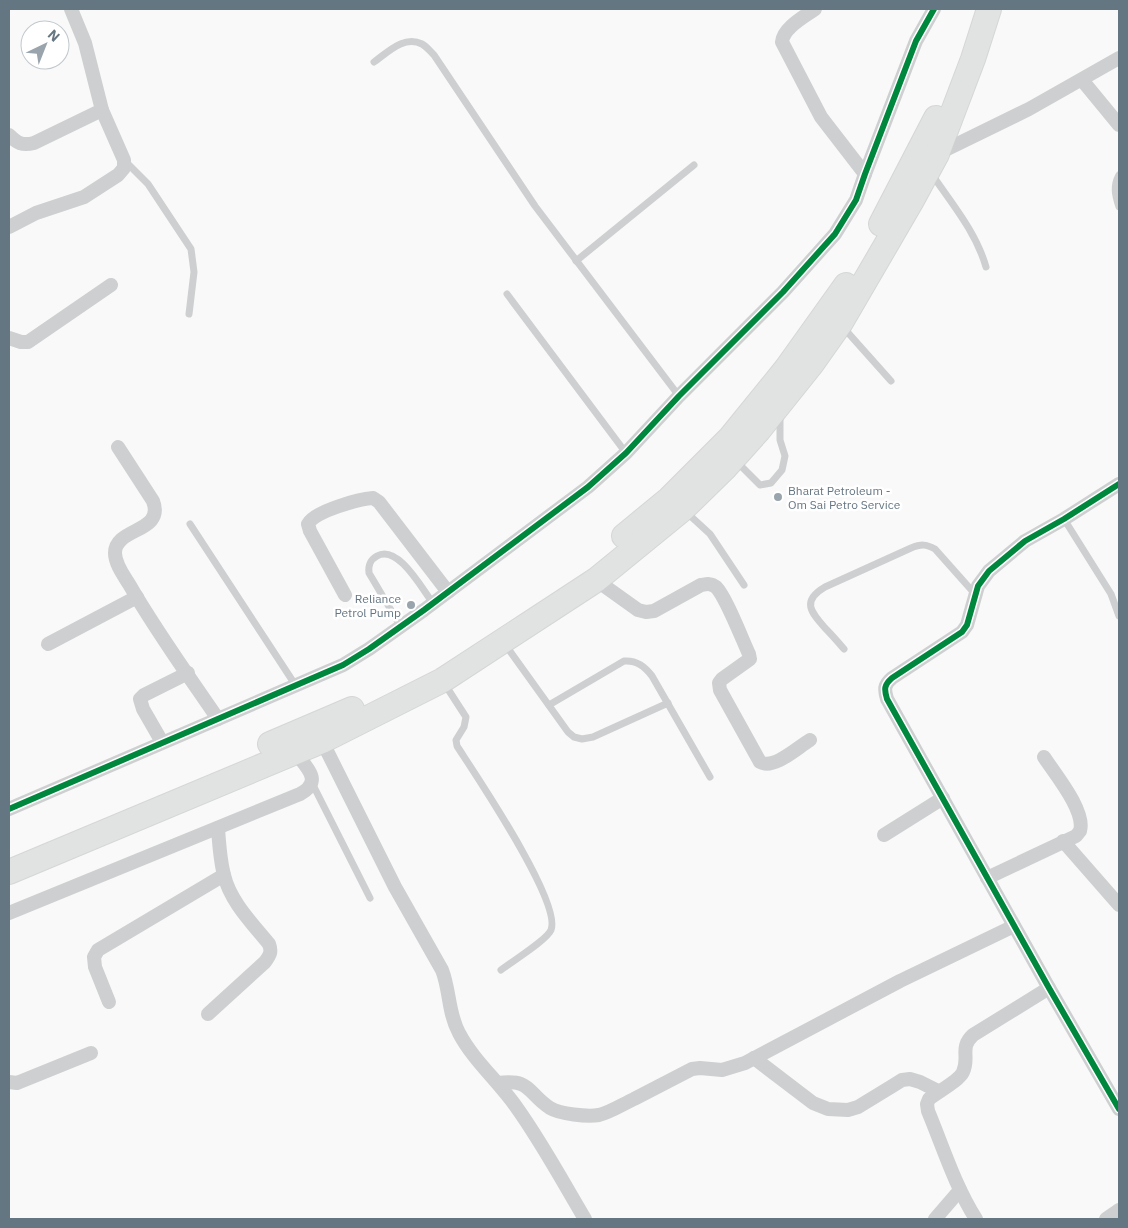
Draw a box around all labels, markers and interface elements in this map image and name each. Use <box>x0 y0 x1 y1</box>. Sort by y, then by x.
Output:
north arrow <box>20 20 70 70</box>
text: N <box>44 25 64 46</box>
place label: Bharat Petroleum - Om Sai Petro Service <box>788 483 901 512</box>
marker: Bharat Petroleum - Om Sai Petro Service <box>772 491 784 503</box>
place label: Reliance Petrol Pump <box>334 591 401 620</box>
marker: Reliance Petrol Pump <box>405 599 417 611</box>

